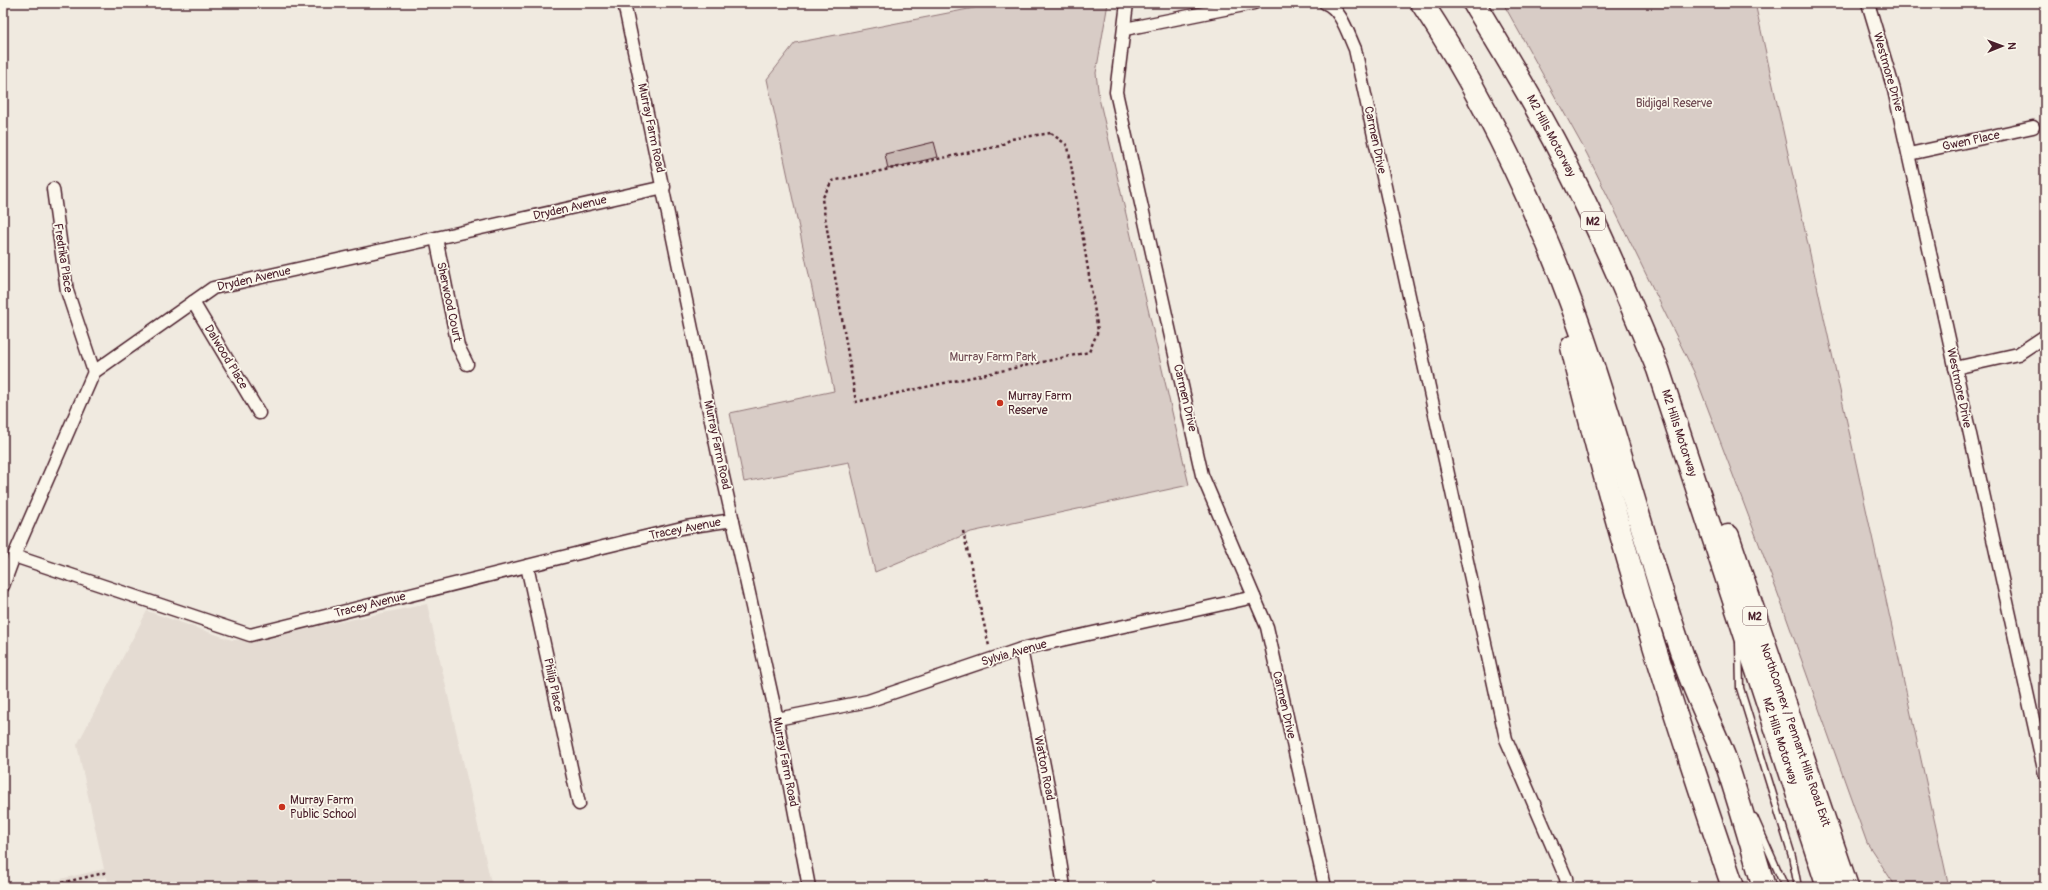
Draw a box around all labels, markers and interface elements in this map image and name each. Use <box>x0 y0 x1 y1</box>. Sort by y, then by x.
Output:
north arrow <box>1982 26 2022 66</box>
street label: Westmore Drive <box>1870 31 1906 113</box>
text: N <box>2005 42 2018 50</box>
street label: Murray Farm Road <box>634 82 668 174</box>
street label: M2 Hills Motorway <box>1523 92 1579 180</box>
park label: Bidjigal Reserve <box>1636 96 1712 111</box>
street label: Carmen Drive <box>1361 105 1389 175</box>
street label: Gwen Place <box>1941 128 2001 154</box>
street label: Dryden Avenue <box>532 192 608 224</box>
road number: M2 <box>1581 212 1605 230</box>
street label: Fredrika Place <box>50 222 76 294</box>
street label: Sherwood Court <box>433 261 465 343</box>
street label: Dryden Avenue <box>216 263 292 295</box>
street label: Dalwood Place <box>201 322 251 392</box>
street label: Westmore Drive <box>1943 347 1975 430</box>
park label: Murray Farm Park <box>949 350 1037 365</box>
street label: Carmen Drive <box>1170 363 1200 433</box>
street label: M2 Hills Motorway <box>1658 387 1700 479</box>
place label: Murray Farm Reserve <box>1008 389 1072 418</box>
marker: Murray Farm Reserve <box>995 398 1005 408</box>
street label: Murray Farm Road <box>700 399 734 491</box>
street label: Tracey Avenue <box>648 515 722 543</box>
street label: Tracey Avenue <box>333 589 407 621</box>
road number: M2 <box>1743 607 1767 625</box>
street label: Sylvia Avenue <box>979 636 1049 670</box>
street label: NorthConnex / Pennant Hills Road Exit <box>1757 641 1834 829</box>
street label: Philip Place <box>540 657 566 713</box>
street label: Carmen Drive <box>1269 670 1299 740</box>
street label: M2 Hills Motorway <box>1759 695 1801 787</box>
street label: Murray Farm Road <box>769 716 801 808</box>
street label: Watton Road <box>1030 734 1058 802</box>
place label: Murray Farm Public School <box>290 793 357 822</box>
marker: Murray Farm Public School <box>277 802 287 812</box>

